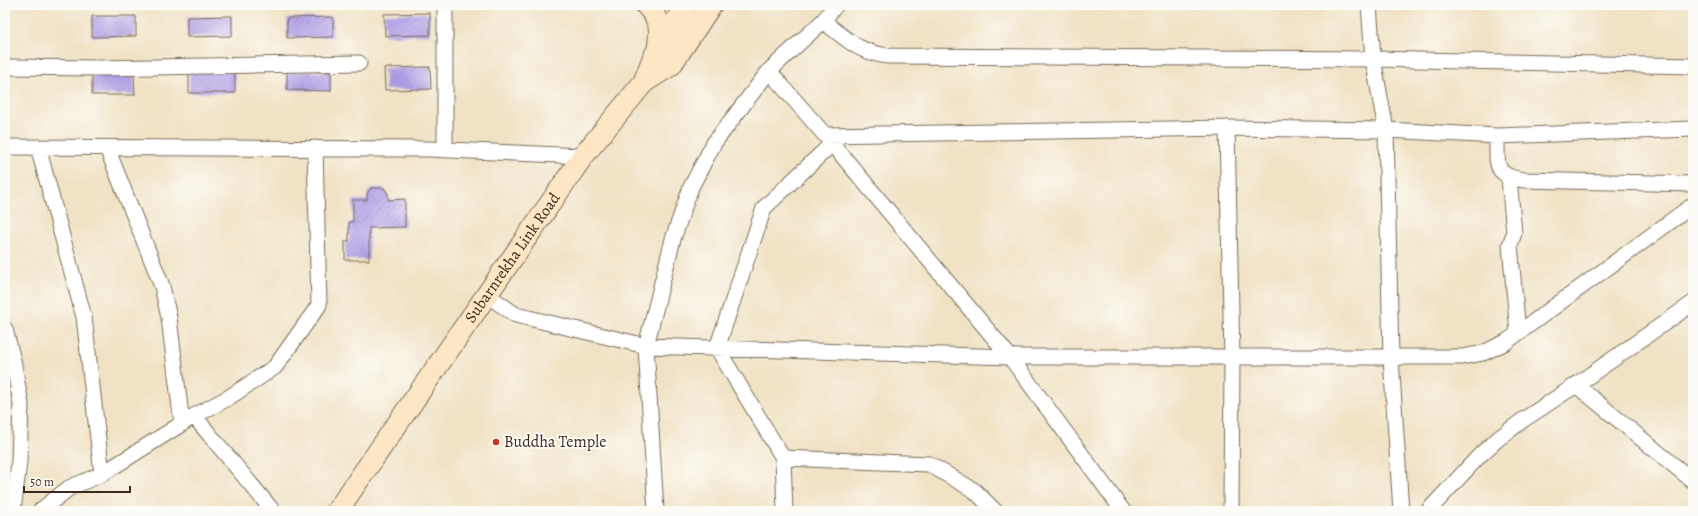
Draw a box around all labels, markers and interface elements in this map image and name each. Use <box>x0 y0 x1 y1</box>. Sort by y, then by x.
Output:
street label: Subarnrekha Link Road <box>460 188 566 327</box>
place label: Buddha Temple <box>504 431 606 453</box>
marker: Buddha Temple <box>491 437 501 447</box>
scale bar <box>24 468 130 494</box>
text: 50 m <box>30 474 54 490</box>

